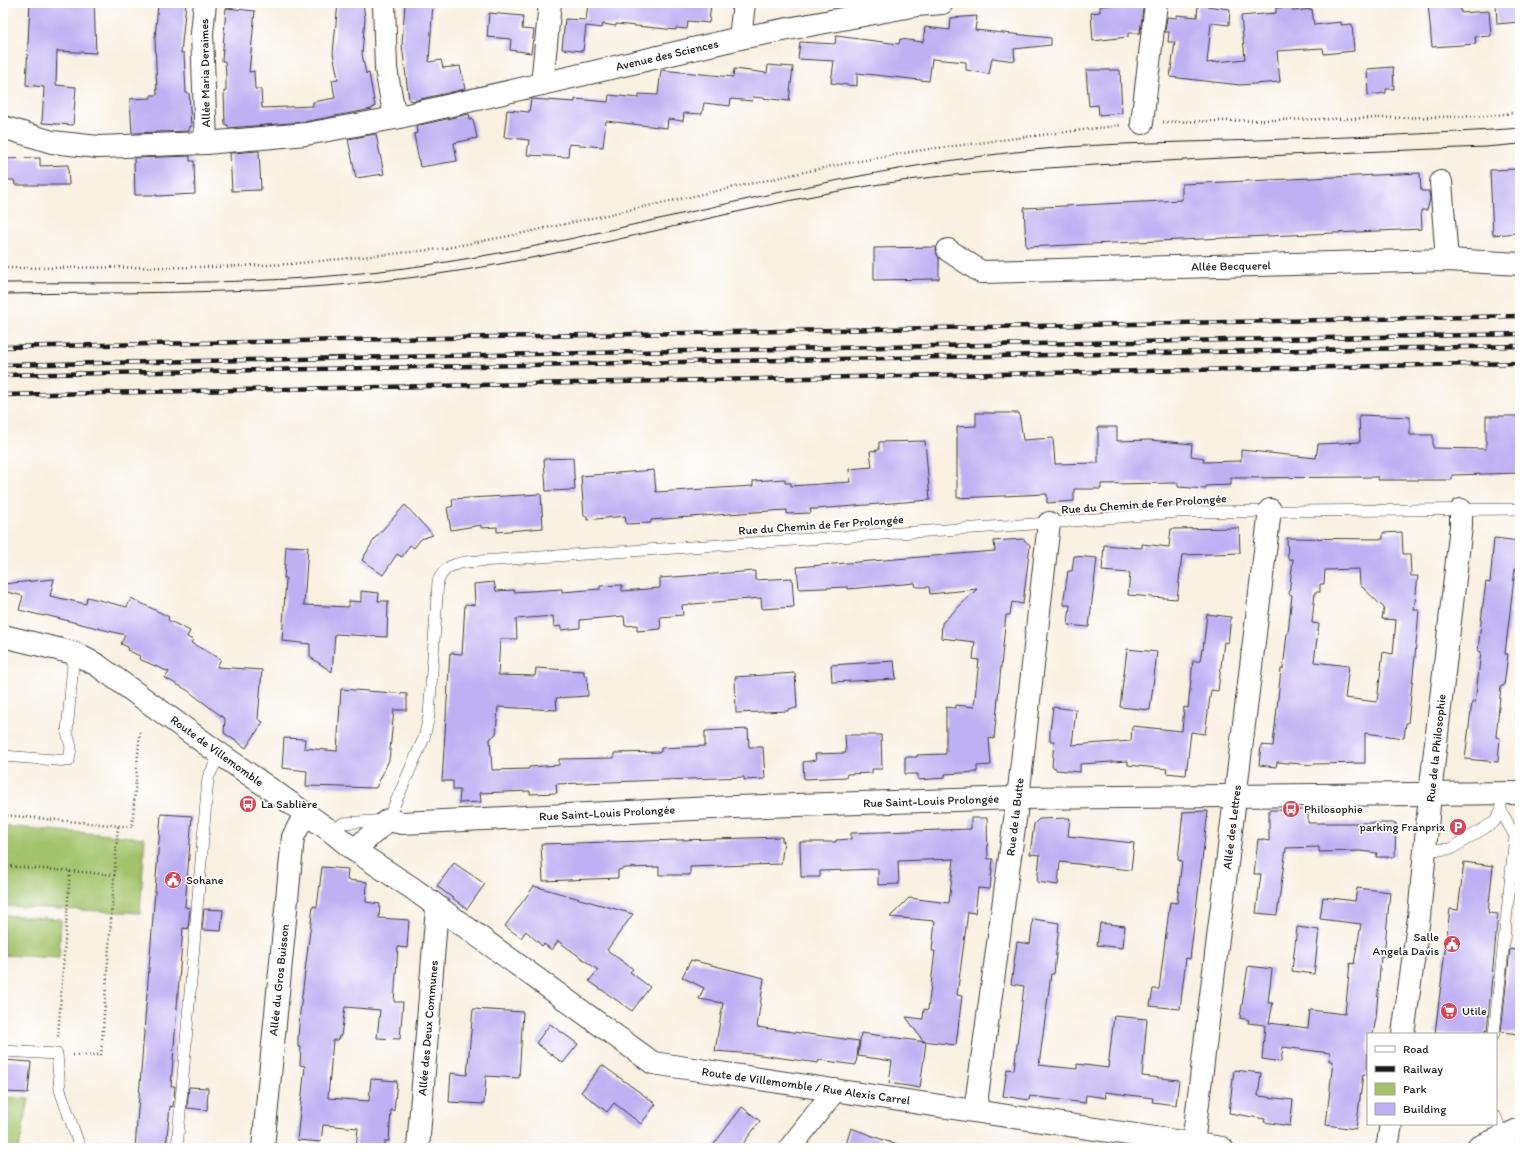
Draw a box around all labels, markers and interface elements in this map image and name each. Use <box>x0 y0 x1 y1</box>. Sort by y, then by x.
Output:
street label: Allée Maria Deraimes <box>197 18 213 128</box>
street label: Avenue des Sciences <box>614 36 720 74</box>
street label: Allée Becquerel <box>1191 258 1272 274</box>
street label: Rue du Chemin de Fer Prolongée <box>1061 491 1228 517</box>
street label: Rue du Chemin de Fer Prolongée <box>738 512 905 538</box>
street label: Rue de la Philosophie <box>1423 693 1449 803</box>
street label: Route de Villemomble <box>168 713 267 790</box>
street label: Rue de la Butte <box>1003 777 1027 857</box>
street label: Allée des Lettres <box>1220 784 1244 870</box>
street label: Rue Saint-Louis Prolongée <box>863 792 999 810</box>
bus stop icon: La Sablière <box>238 794 258 814</box>
place label: La Sablière <box>261 797 318 811</box>
bus stop icon: Philosophie <box>1281 799 1301 819</box>
street label: Rue Saint-Louis Prolongée <box>539 802 676 824</box>
place label: Philosophie <box>1304 802 1363 816</box>
parking icon: parking Franprix <box>1448 817 1468 837</box>
place label: parking Franprix <box>1359 820 1445 834</box>
public building icon: Sohane <box>163 870 183 890</box>
place label: Sohane <box>186 873 224 887</box>
street label: Allée du Gros Buisson <box>266 923 292 1036</box>
place label: Salle Angela Davis <box>1373 930 1439 958</box>
public building icon: Salle Angela Davis <box>1442 934 1462 954</box>
street label: Allée des Deux Communes <box>415 960 441 1096</box>
supermarket icon: Utile <box>1439 1001 1459 1021</box>
place label: Utile <box>1462 1004 1487 1018</box>
legend <box>1367 1033 1497 1125</box>
text: Road <box>1403 1042 1429 1056</box>
text: Railway <box>1403 1062 1443 1076</box>
street label: Route de Villemomble / Rue Alexis Carrel <box>701 1064 912 1108</box>
text: Park <box>1403 1082 1427 1096</box>
text: Building <box>1403 1102 1447 1116</box>

